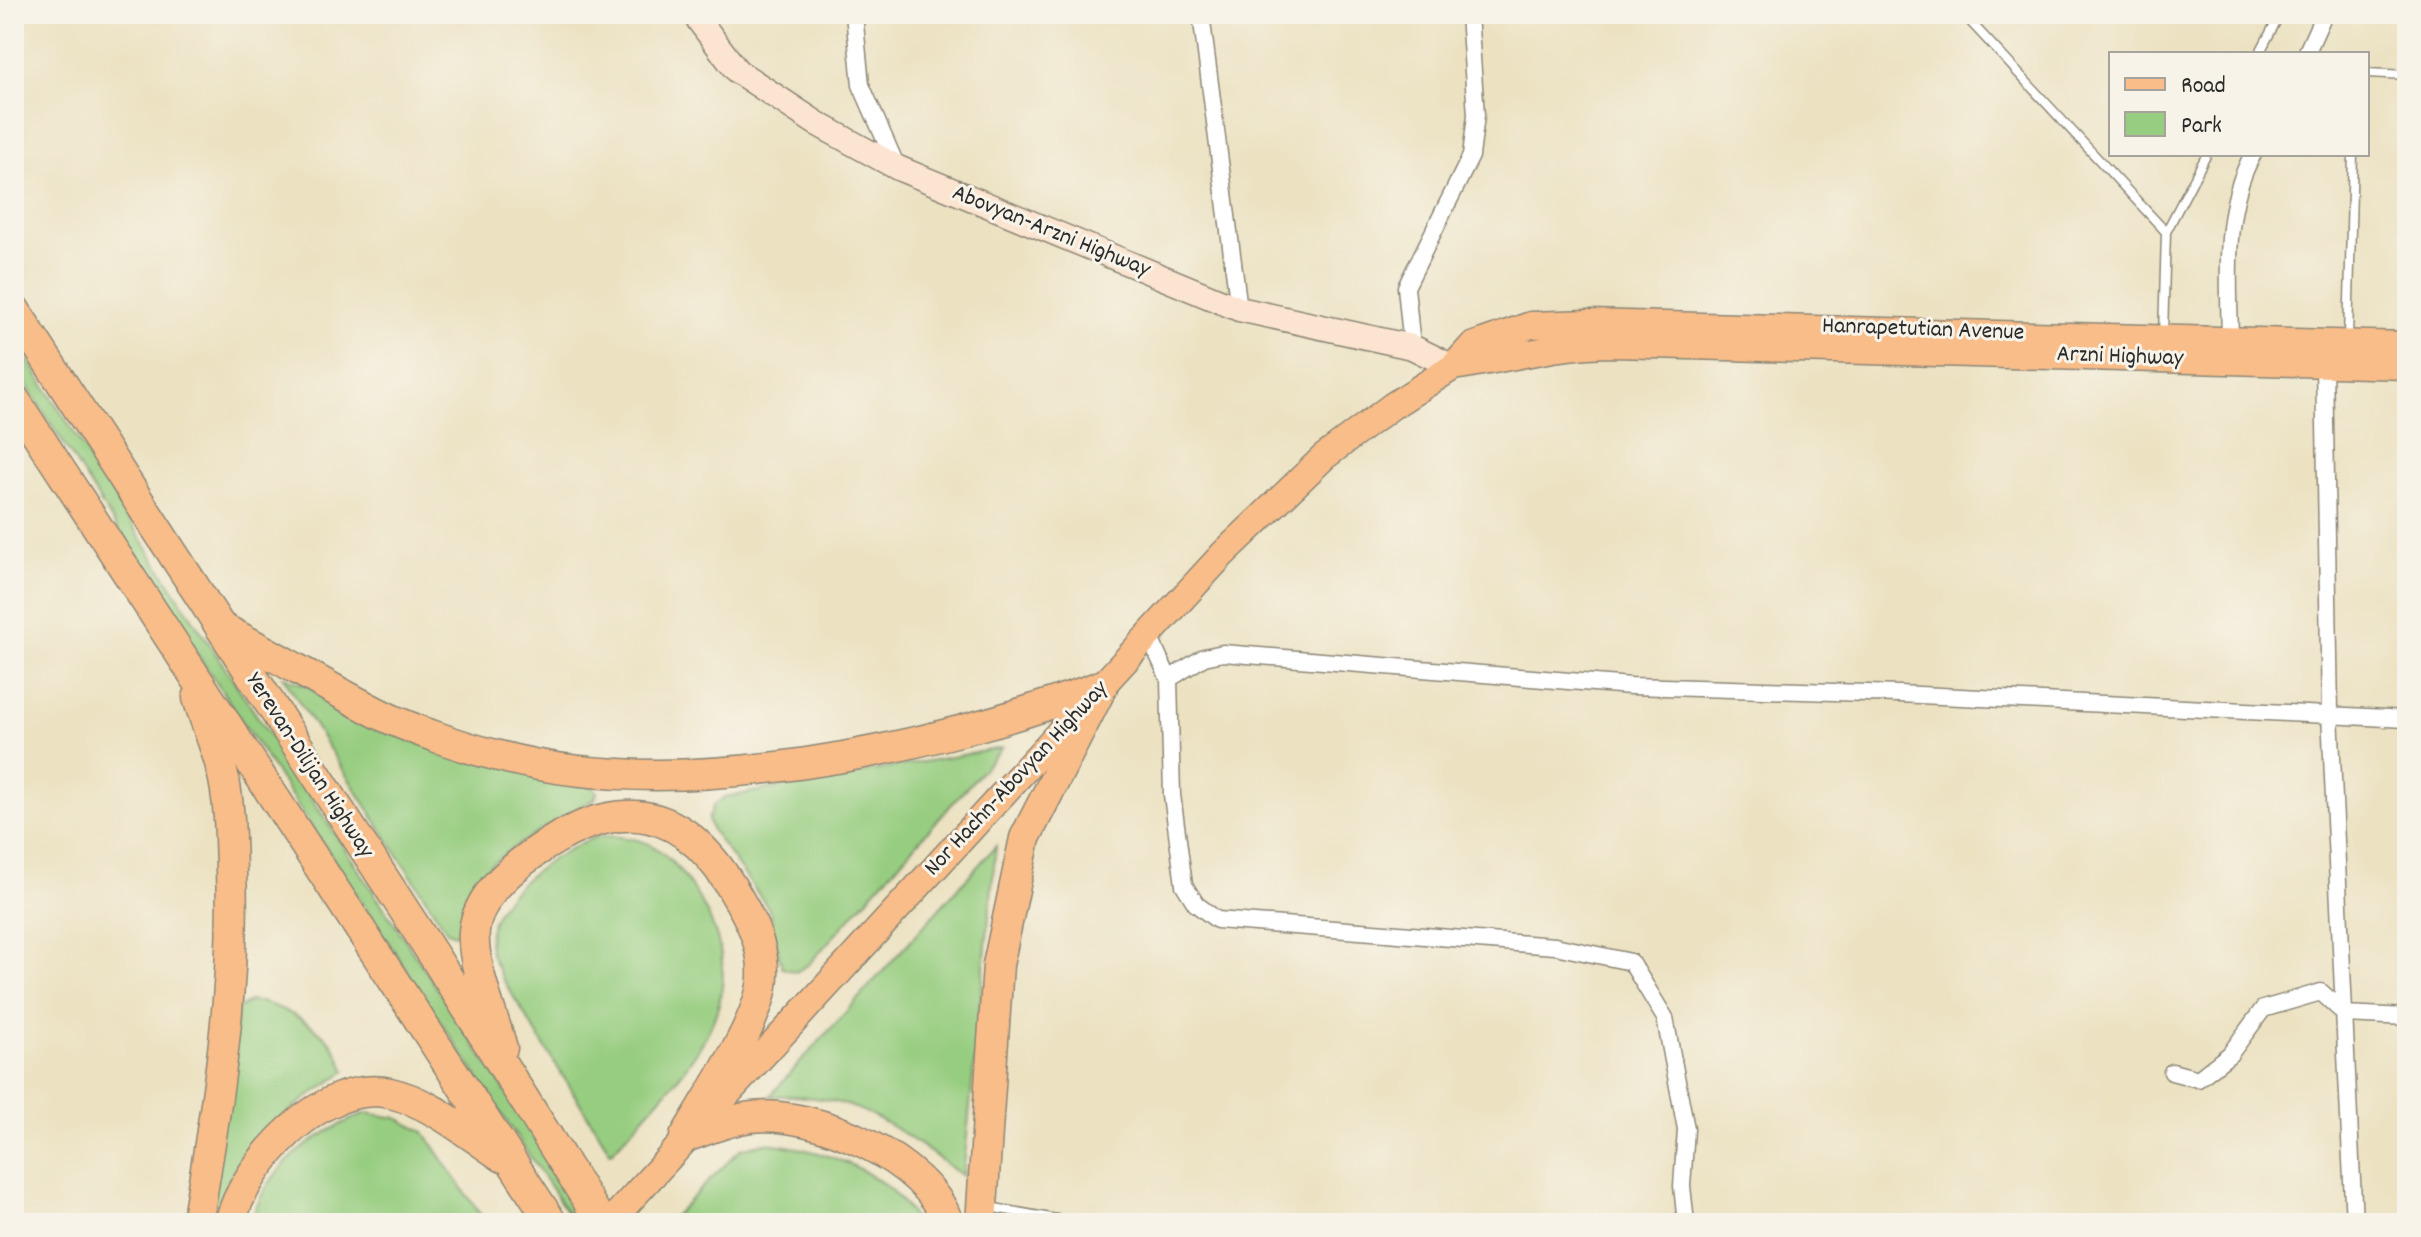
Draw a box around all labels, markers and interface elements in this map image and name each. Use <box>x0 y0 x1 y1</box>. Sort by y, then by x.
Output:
legend <box>2109 52 2369 156</box>
text: Road <box>2181 70 2226 104</box>
text: Park <box>2181 110 2222 144</box>
street label: Abovyan-Arzni Highway <box>947 177 1156 288</box>
street label: Hanrapetutian Avenue <box>1821 309 2025 351</box>
street label: Arzni Highway <box>2056 338 2185 376</box>
street label: Yerevan-Dilijan Highway <box>236 667 382 866</box>
street label: Nor Hachn-Abovyan Highway <box>917 673 1118 884</box>

